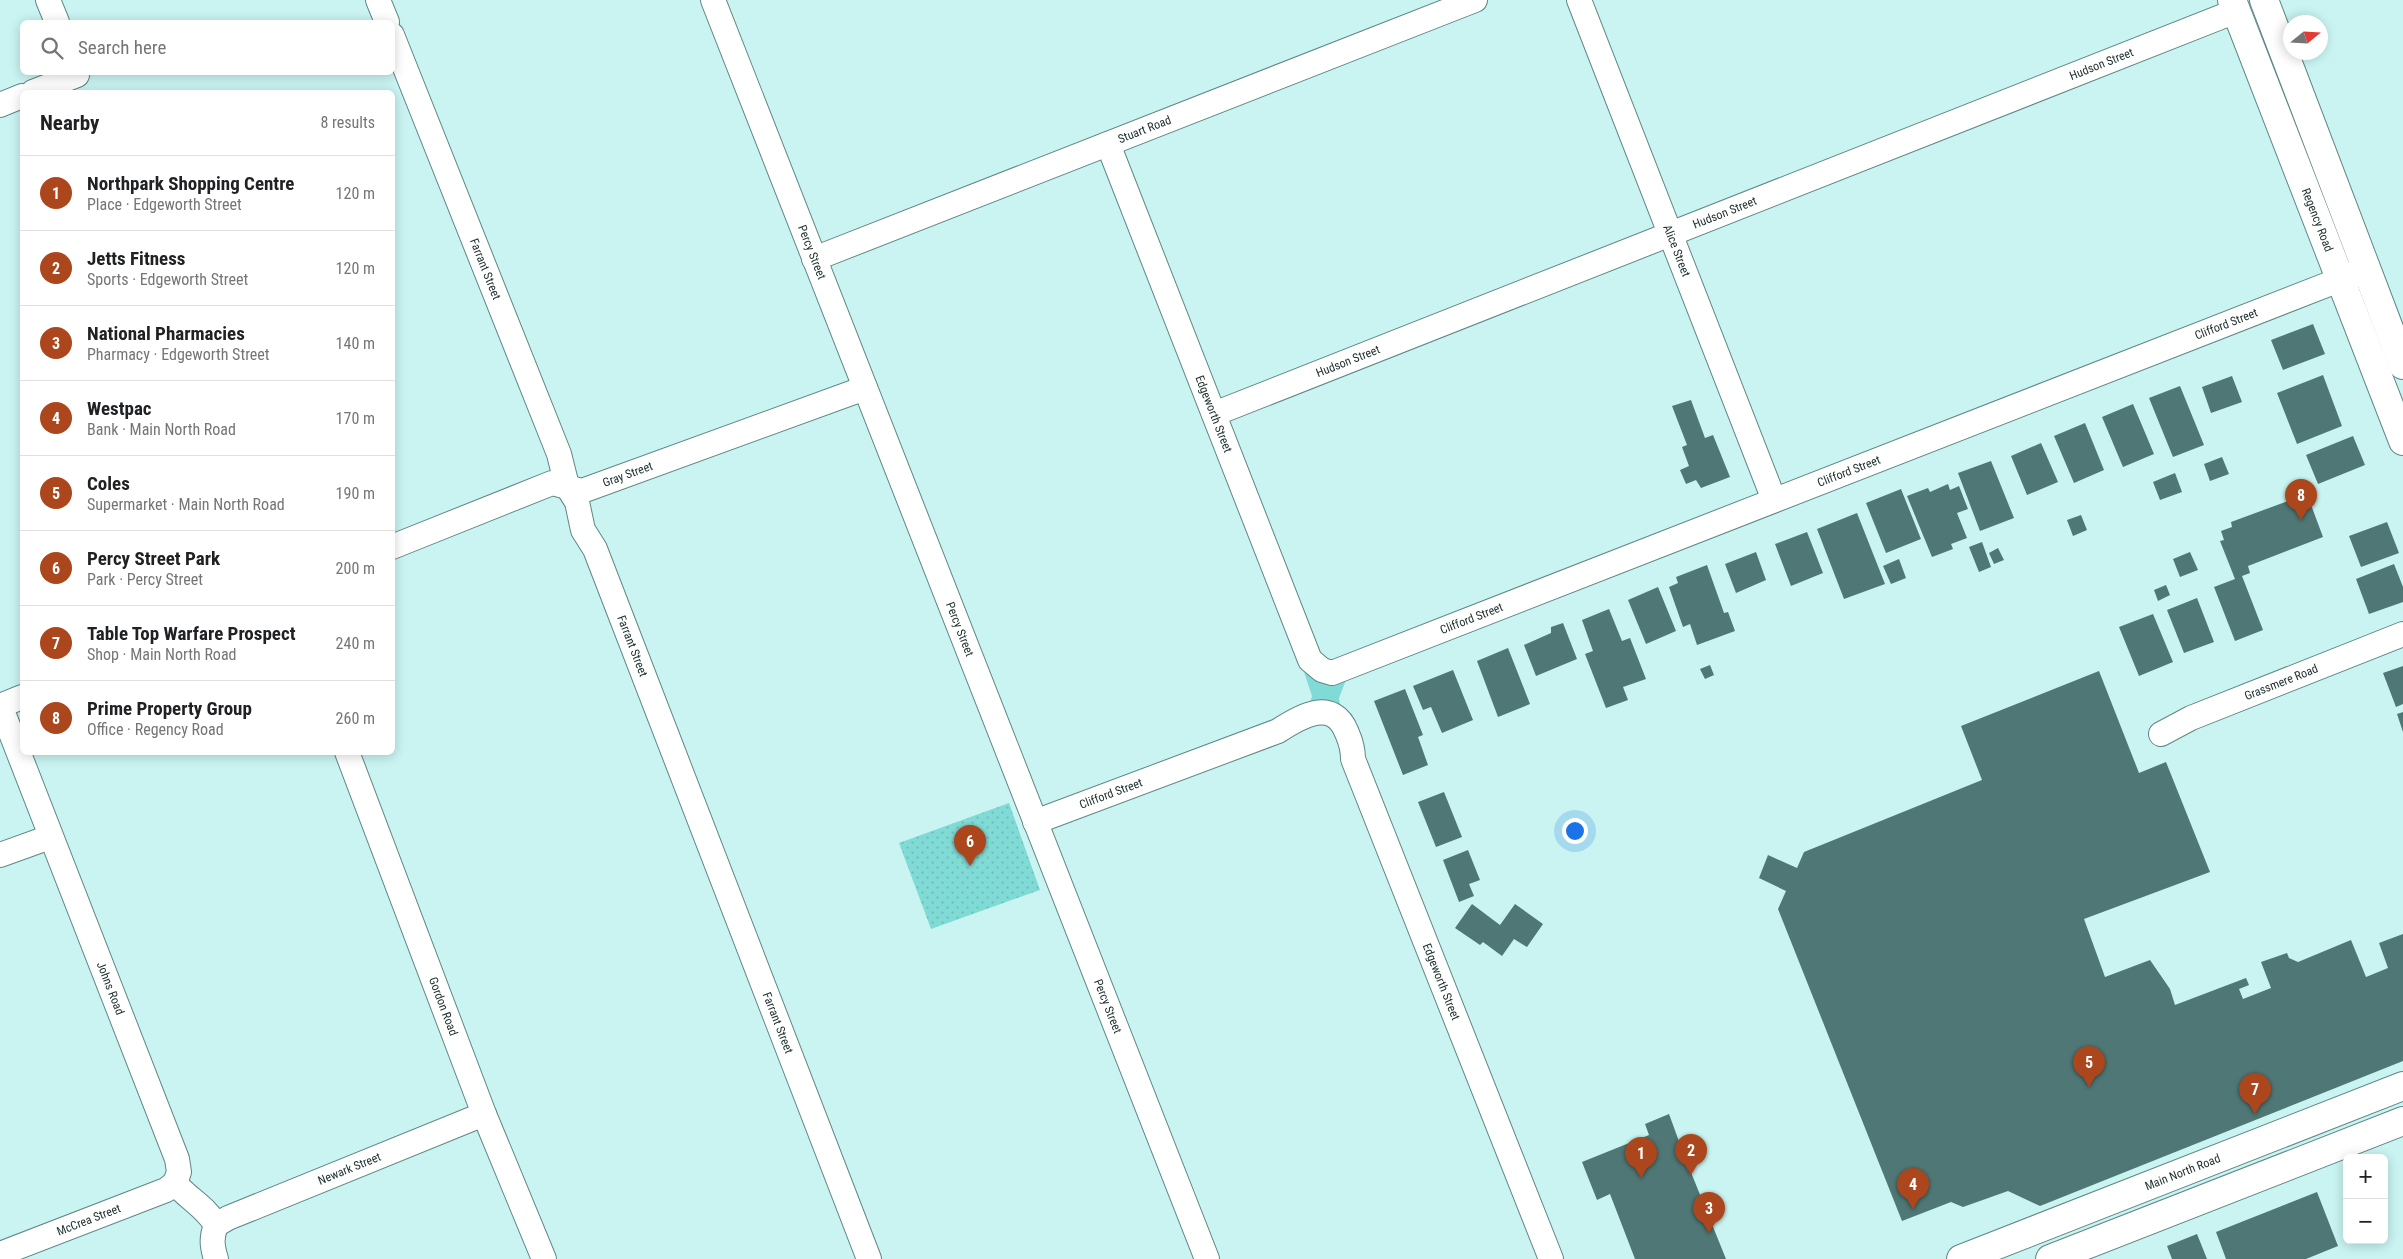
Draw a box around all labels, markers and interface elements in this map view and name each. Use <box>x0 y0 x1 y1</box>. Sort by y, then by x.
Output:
north arrow <box>2283 15 2328 60</box>
search box <box>20 20 395 75</box>
icon: search <box>38 34 66 62</box>
text: Search here <box>78 36 166 59</box>
street label: Hudson Street <box>2068 45 2136 83</box>
text: Nearby <box>40 111 99 135</box>
text: 8 results <box>320 113 375 132</box>
street label: Stuart Road <box>1116 113 1173 146</box>
text: Northpark Shopping Centre <box>87 172 294 195</box>
text: 1 <box>52 184 60 203</box>
text: 120 m <box>336 184 375 203</box>
street label: Regency Road <box>2299 186 2336 254</box>
street label: Hudson Street <box>1691 194 1759 231</box>
text: Place · Edgeworth Street <box>87 195 242 214</box>
street label: Percy Street <box>795 223 829 282</box>
street label: Alice Street <box>1660 223 1693 279</box>
street label: Farrant Street <box>467 237 504 302</box>
text: Jetts Fitness <box>87 247 185 270</box>
text: 2 <box>52 259 60 278</box>
text: 120 m <box>336 259 375 278</box>
text: Sports · Edgeworth Street <box>87 270 248 289</box>
street label: Clifford Street <box>2193 305 2260 343</box>
text: National Pharmacies <box>87 322 245 345</box>
text: 3 <box>52 334 60 353</box>
text: 140 m <box>336 334 375 353</box>
street label: Hudson Street <box>1314 342 1382 380</box>
text: Pharmacy · Edgeworth Street <box>87 345 270 364</box>
street label: Edgeworth Street <box>1192 374 1235 455</box>
text: Westpac <box>87 397 152 420</box>
text: 4 <box>52 409 60 428</box>
text: 170 m <box>336 409 375 428</box>
text: Bank · Main North Road <box>87 420 236 439</box>
street label: Clifford Street <box>1815 453 1883 490</box>
street label: Gray Street <box>601 459 655 490</box>
text: Coles <box>87 472 130 495</box>
pin: 8 <box>2285 479 2317 520</box>
text: 5 <box>52 484 60 503</box>
text: 190 m <box>336 484 375 503</box>
text: Supermarket · Main North Road <box>87 495 285 514</box>
text: Percy Street Park <box>87 547 220 570</box>
text: 6 <box>52 559 60 578</box>
text: 200 m <box>336 559 375 578</box>
text: Park · Percy Street <box>87 570 203 589</box>
street label: Percy Street <box>943 600 977 659</box>
street label: Clifford Street <box>1438 600 1505 637</box>
street label: Farrant Street <box>614 613 651 679</box>
text: Table Top Warfare Prospect <box>87 622 296 645</box>
text: 7 <box>52 634 60 653</box>
text: 240 m <box>336 634 375 653</box>
text: Shop · Main North Road <box>87 645 237 664</box>
street label: Grassmere Road <box>2242 661 2320 703</box>
text: Prime Property Group <box>87 697 252 720</box>
text: 8 <box>52 709 60 728</box>
text: 260 m <box>336 709 375 728</box>
text: Office · Regency Road <box>87 720 224 739</box>
street label: Clifford Street <box>1077 775 1145 812</box>
your location <box>1562 818 1588 844</box>
pin: 6 <box>954 825 986 866</box>
street label: Edgeworth Street <box>1420 941 1463 1023</box>
street label: Johns Road <box>94 960 127 1017</box>
street label: Gordon Road <box>426 975 461 1038</box>
street label: Percy Street <box>1091 977 1125 1036</box>
street label: Farrant Street <box>760 990 796 1056</box>
pin: 5 <box>2073 1046 2105 1087</box>
pin: 7 <box>2239 1073 2271 1114</box>
pin: 2 <box>1675 1134 1707 1175</box>
pin: 1 <box>1625 1137 1657 1178</box>
street label: Newark Street <box>316 1149 383 1188</box>
street label: Main North Road <box>2143 1151 2222 1193</box>
map controls <box>2343 1154 2388 1244</box>
button: + <box>2343 1154 2388 1199</box>
pin: 4 <box>1897 1168 1929 1209</box>
pin: 3 <box>1693 1192 1725 1233</box>
button: − <box>2343 1199 2388 1244</box>
street label: McCrea Street <box>55 1201 123 1238</box>

